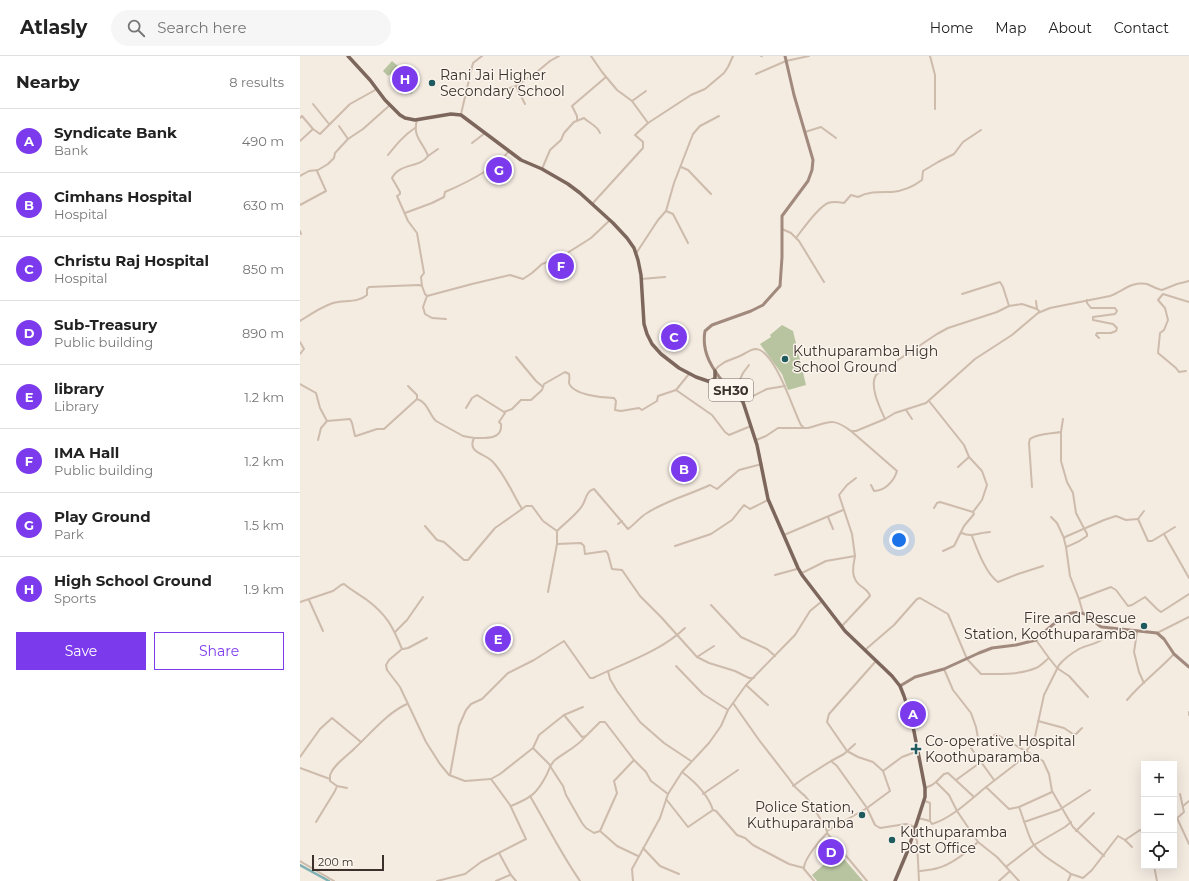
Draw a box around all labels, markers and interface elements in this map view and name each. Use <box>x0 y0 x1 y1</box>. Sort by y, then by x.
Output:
search box <box>111 10 391 46</box>
text: Atlasly <box>20 16 87 39</box>
icon: search <box>125 17 147 39</box>
text: Search here <box>157 18 247 37</box>
text: Home <box>930 19 973 37</box>
text: Map <box>995 19 1026 37</box>
text: About <box>1048 19 1092 37</box>
text: Contact <box>1114 19 1169 37</box>
pin: H <box>392 64 418 94</box>
place label: Rani Jai Higher Secondary School <box>440 66 565 100</box>
text: Nearby <box>16 72 80 92</box>
text: 8 results <box>229 74 284 90</box>
marker: Rani Jai Higher Secondary School <box>427 78 437 88</box>
text: Syndicate Bank <box>54 123 177 142</box>
text: A <box>24 133 34 149</box>
text: 490 m <box>242 133 284 149</box>
text: Bank <box>54 142 88 158</box>
pin: G <box>486 155 512 185</box>
text: Cimhans Hospital <box>54 187 192 206</box>
text: B <box>24 197 34 213</box>
text: 630 m <box>243 197 284 213</box>
text: Hospital <box>54 206 107 222</box>
text: Christu Raj Hospital <box>54 251 209 270</box>
pin: F <box>548 251 574 281</box>
text: C <box>24 261 34 277</box>
text: 850 m <box>243 261 284 277</box>
text: Hospital <box>54 270 107 286</box>
text: Sub-Treasury <box>54 315 157 334</box>
pin: C <box>661 322 687 352</box>
text: D <box>24 325 34 341</box>
text: 890 m <box>242 325 284 341</box>
text: Public building <box>54 334 153 350</box>
place label: Kuthuparamba High School Ground <box>793 342 938 376</box>
marker: Kuthuparamba High School Ground <box>780 354 790 364</box>
text: library <box>54 379 104 398</box>
road number: SH30 <box>709 379 753 401</box>
text: E <box>25 389 33 405</box>
text: 1.2 km <box>244 389 284 405</box>
text: Library <box>54 398 99 414</box>
text: IMA Hall <box>54 443 119 462</box>
text: F <box>25 453 33 469</box>
text: 1.2 km <box>244 453 284 469</box>
pin: B <box>671 454 697 484</box>
text: Public building <box>54 462 153 478</box>
text: Play Ground <box>54 507 151 526</box>
text: G <box>24 517 34 533</box>
text: 1.5 km <box>244 517 284 533</box>
text: Park <box>54 526 84 542</box>
your location <box>889 530 909 550</box>
text: High School Ground <box>54 571 212 590</box>
text: H <box>24 581 34 597</box>
text: 1.9 km <box>244 581 284 597</box>
text: Sports <box>54 590 96 606</box>
place label: Fire and Rescue Station, Koothuparamba <box>964 609 1136 643</box>
marker: Fire and Rescue Station, Koothuparamba <box>1139 621 1149 631</box>
pin: E <box>485 624 511 654</box>
button: Save <box>16 632 146 670</box>
button: Share <box>154 632 284 670</box>
pin: A <box>900 699 926 729</box>
place label: Co-operative Hospital Koothuparamba <box>925 732 1076 766</box>
marker: Co-operative Hospital Koothuparamba <box>910 743 922 755</box>
map controls <box>1141 761 1177 869</box>
button: + <box>1141 761 1177 797</box>
button: − <box>1141 797 1177 833</box>
place label: Police Station, Kuthuparamba <box>747 798 854 832</box>
marker: Police Station, Kuthuparamba <box>857 810 867 820</box>
place label: Kuthuparamba Post Office <box>900 823 1007 857</box>
button: locate <box>1141 833 1177 869</box>
marker: Kuthuparamba Post Office <box>887 835 897 845</box>
pin: D <box>818 837 844 867</box>
scale bar <box>312 853 384 872</box>
text: 200 m <box>318 855 353 869</box>

